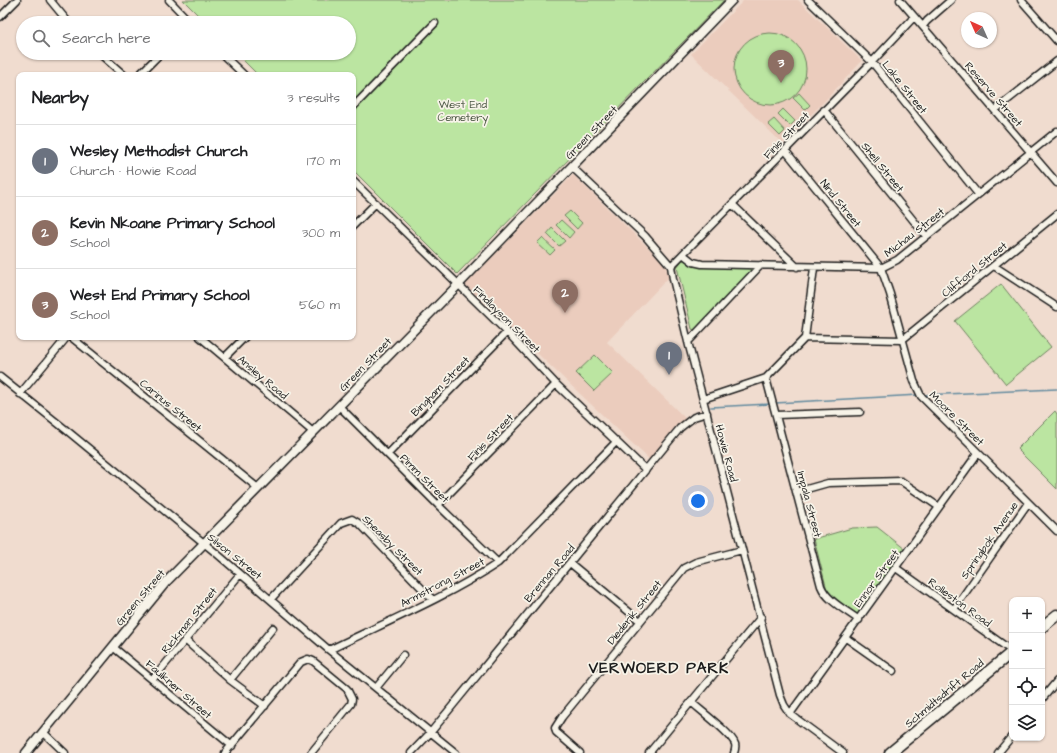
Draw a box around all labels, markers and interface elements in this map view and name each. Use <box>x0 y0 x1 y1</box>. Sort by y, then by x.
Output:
north arrow <box>961 12 997 48</box>
search box <box>16 16 356 60</box>
icon: search <box>30 27 52 49</box>
text: Search here <box>62 28 151 49</box>
pin: 3 <box>768 50 794 83</box>
street label: Lake Street <box>879 58 931 117</box>
street label: Reserve Street <box>961 59 1026 130</box>
text: Nearby <box>32 86 89 110</box>
text: 3 results <box>287 89 340 107</box>
park label: West End Cemetery <box>438 97 488 126</box>
street label: Green Street <box>562 102 621 163</box>
street label: Finis Street <box>760 108 813 162</box>
street label: Shell Street <box>858 139 908 196</box>
text: Wesley Methodist Church <box>70 141 247 162</box>
text: 1 <box>44 152 46 170</box>
text: 170 m <box>307 152 340 170</box>
text: Church · Howie Road <box>70 162 196 180</box>
street label: Nind Street <box>817 176 865 231</box>
street label: Michau Street <box>881 204 948 261</box>
text: Kevin Nkoane Primary School <box>70 213 275 234</box>
text: 2 <box>41 224 49 242</box>
text: 300 m <box>302 224 340 242</box>
text: School <box>70 234 110 252</box>
street label: Clifford Street <box>938 238 1011 301</box>
pin: 2 <box>552 280 578 313</box>
street label: Findlayson Street <box>469 282 544 357</box>
text: West End Primary School <box>70 285 250 306</box>
text: 3 <box>42 296 48 314</box>
text: 560 m <box>299 296 340 314</box>
text: School <box>70 306 110 324</box>
street label: Green Street <box>336 334 395 395</box>
pin: 1 <box>656 342 682 375</box>
street label: Ansley Road <box>234 352 291 404</box>
street label: Bingham Street <box>408 352 474 421</box>
street label: Carinus Street <box>136 376 205 435</box>
street label: Moore Street <box>926 388 988 449</box>
street label: Finis Street <box>464 410 517 464</box>
street label: Howie Road <box>712 423 741 484</box>
street label: Pimm Street <box>397 450 453 507</box>
street label: Impala Street <box>794 470 826 539</box>
your location <box>688 491 708 511</box>
street label: Springbok Avenue <box>957 499 1023 583</box>
street label: Sheasby Street <box>358 512 427 580</box>
street label: Silson Street <box>204 530 265 583</box>
street label: Brennan Road <box>521 541 578 606</box>
street label: Ennor Street <box>850 546 903 610</box>
street label: Armstrong Street <box>397 554 488 612</box>
street label: Green Street <box>112 565 169 629</box>
street label: Rolleston Road <box>925 574 995 631</box>
street label: Diederik Street <box>604 576 665 648</box>
street label: Rickman Street <box>158 584 221 657</box>
map controls <box>1009 597 1045 741</box>
button: + <box>1009 597 1045 633</box>
button: − <box>1009 633 1045 669</box>
street label: Schmidtsdrift Road <box>901 655 987 731</box>
street label: Faulkner Street <box>142 656 215 723</box>
district label: VERWOERD PARK <box>588 658 729 679</box>
button: locate <box>1009 669 1045 705</box>
button: layers <box>1009 705 1045 741</box>

